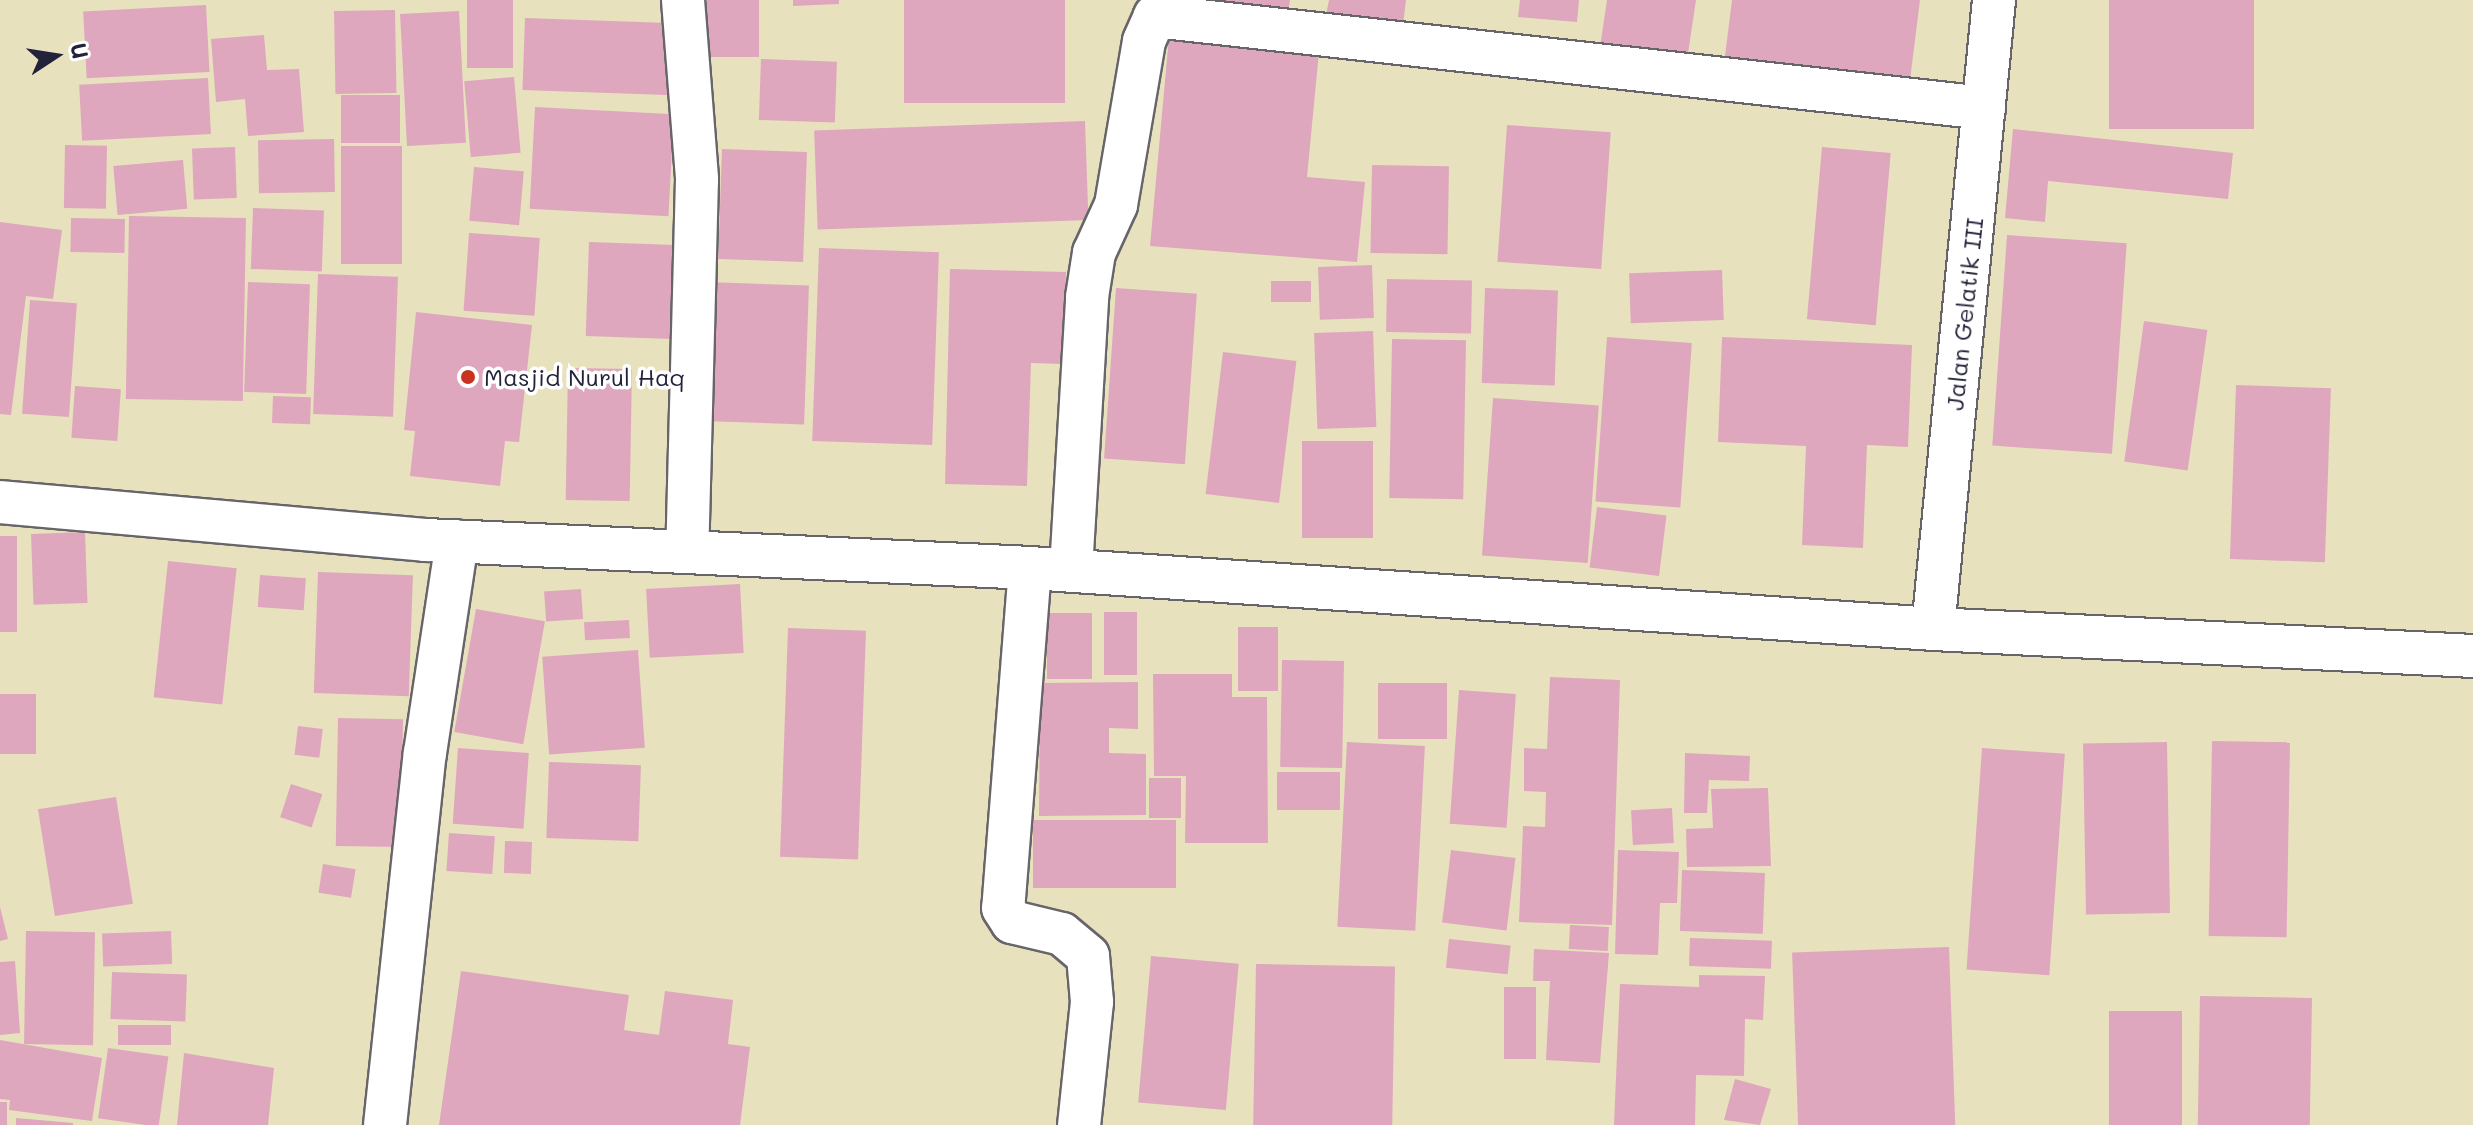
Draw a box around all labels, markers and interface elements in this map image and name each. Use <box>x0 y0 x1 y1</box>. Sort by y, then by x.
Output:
north arrow <box>16 16 96 96</box>
text: U <box>64 40 96 62</box>
street label: Jalan Gelatik III <box>1940 216 1988 412</box>
place label: Masjid Nurul Haq <box>484 363 685 391</box>
marker: Masjid Nurul Haq <box>459 368 477 386</box>

